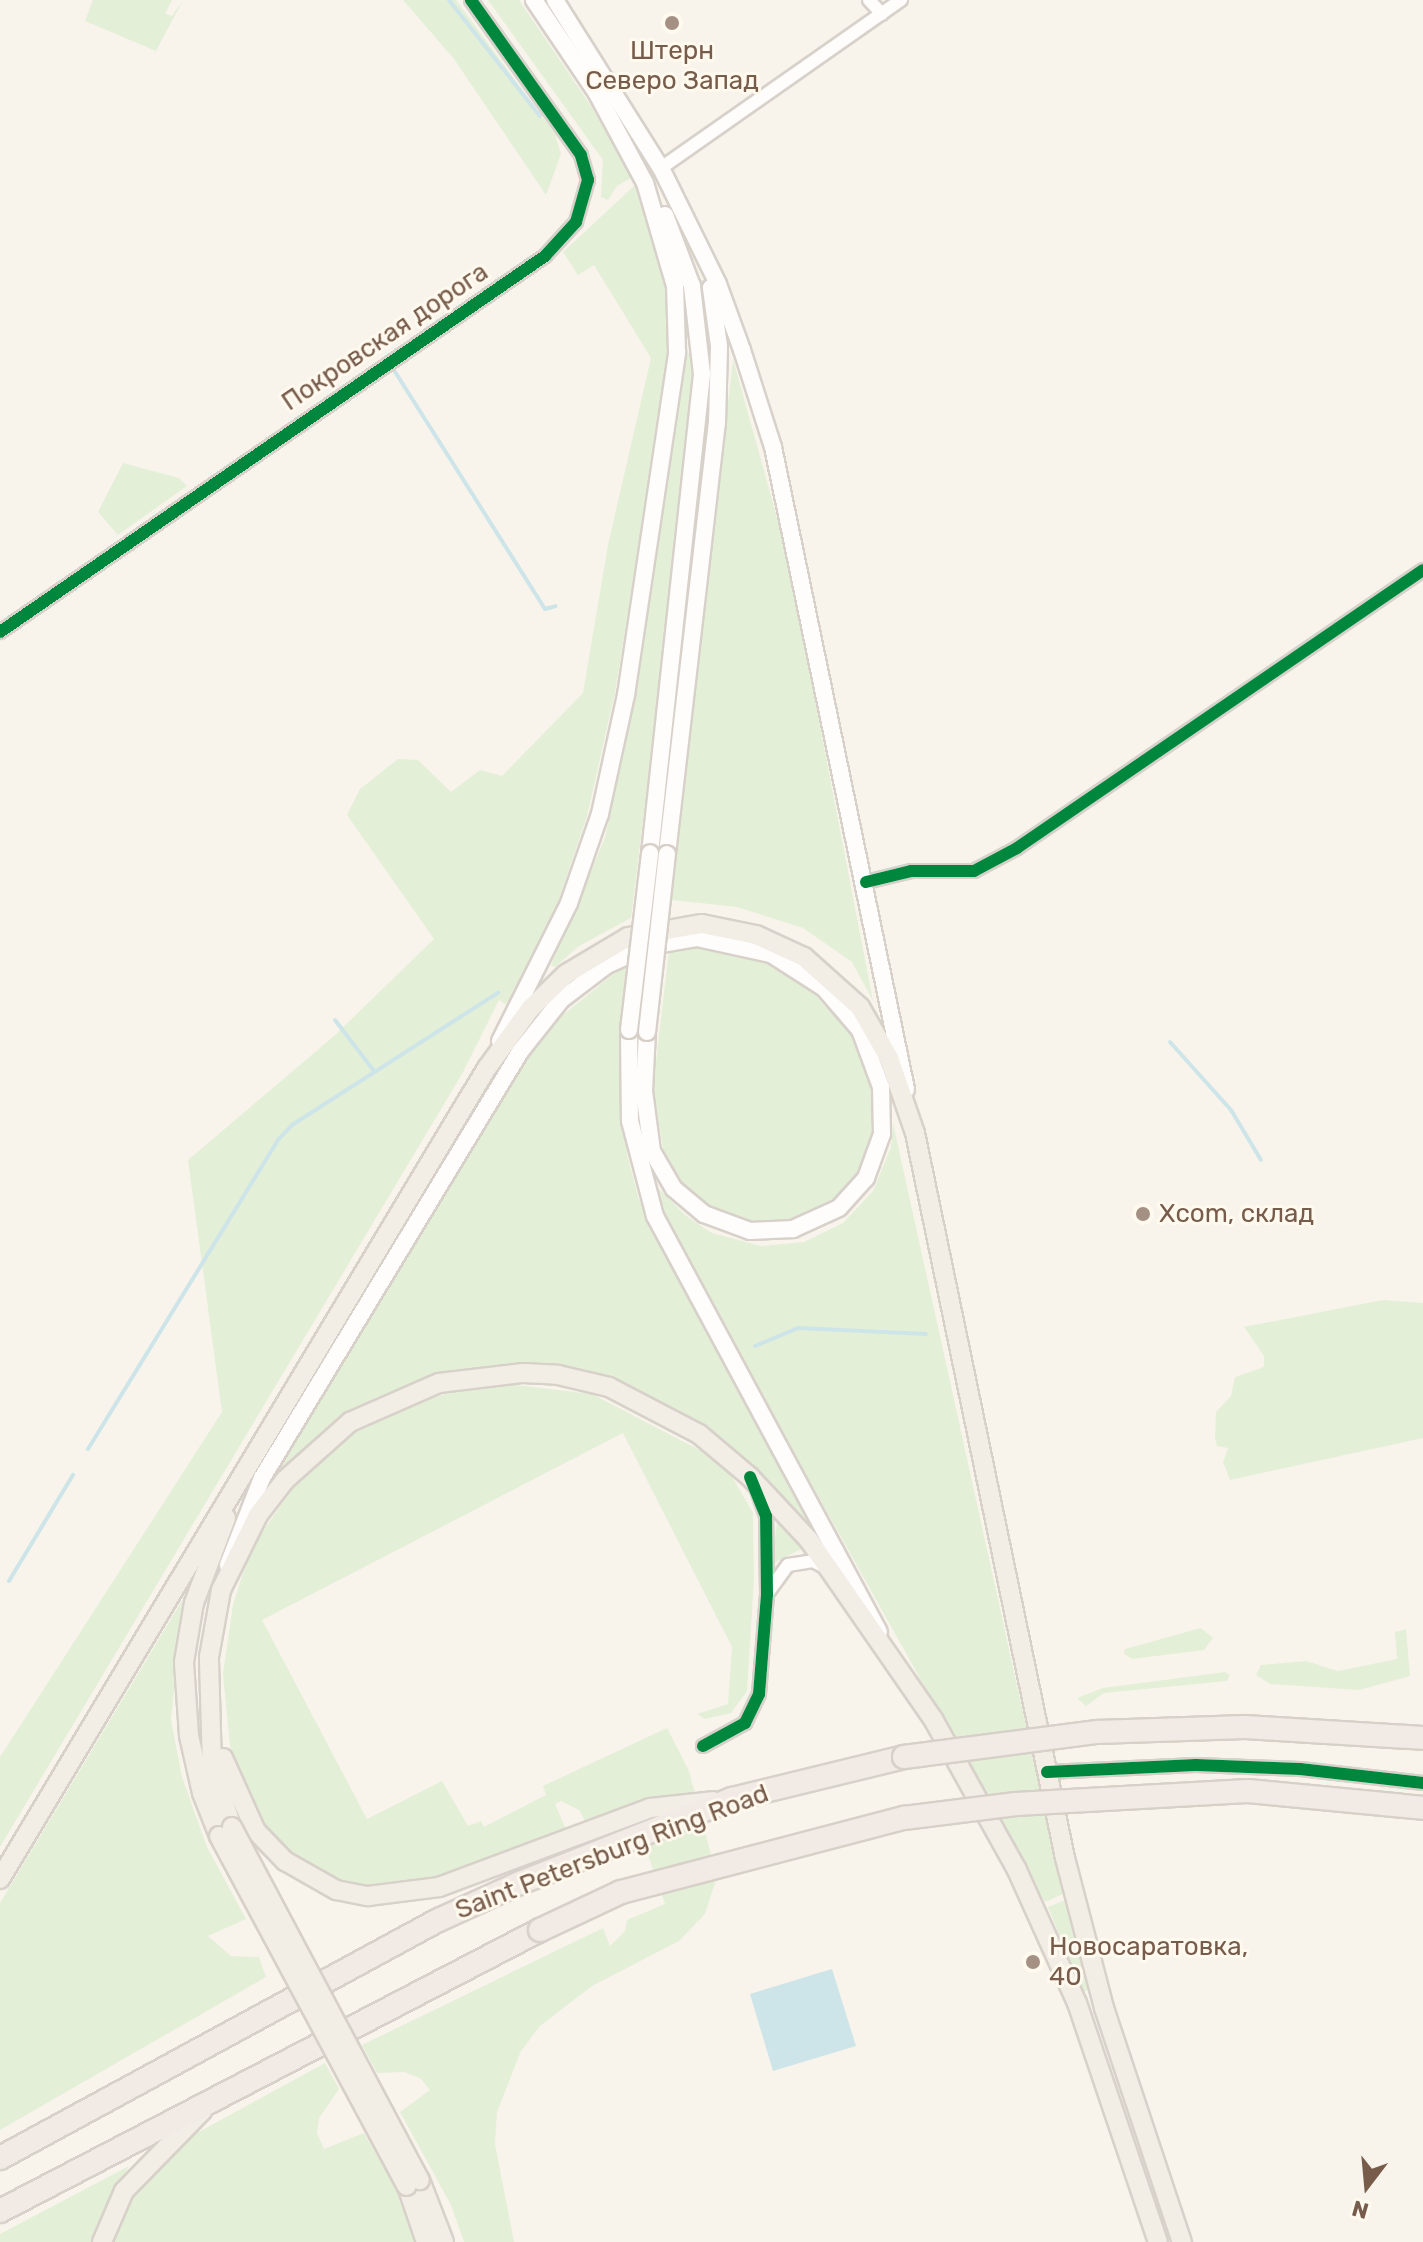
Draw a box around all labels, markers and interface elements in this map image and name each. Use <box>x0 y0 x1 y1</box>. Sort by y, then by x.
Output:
marker: Штерн Северо Запад <box>663 14 681 32</box>
place label: Штерн Северо Запад <box>585 35 759 96</box>
street label: Покровская дорога <box>276 256 494 418</box>
place label: Xсom, склад <box>1159 1198 1314 1230</box>
marker: Xсom, склад <box>1134 1205 1152 1223</box>
street label: Saint Petersburg Ring Road <box>451 1778 773 1926</box>
place label: Новосаратовка, 40 <box>1049 1931 1248 1992</box>
marker: Новосаратовка, 40 <box>1024 1953 1042 1971</box>
north arrow <box>1327 2146 1407 2226</box>
text: N <box>1349 2194 1372 2225</box>

